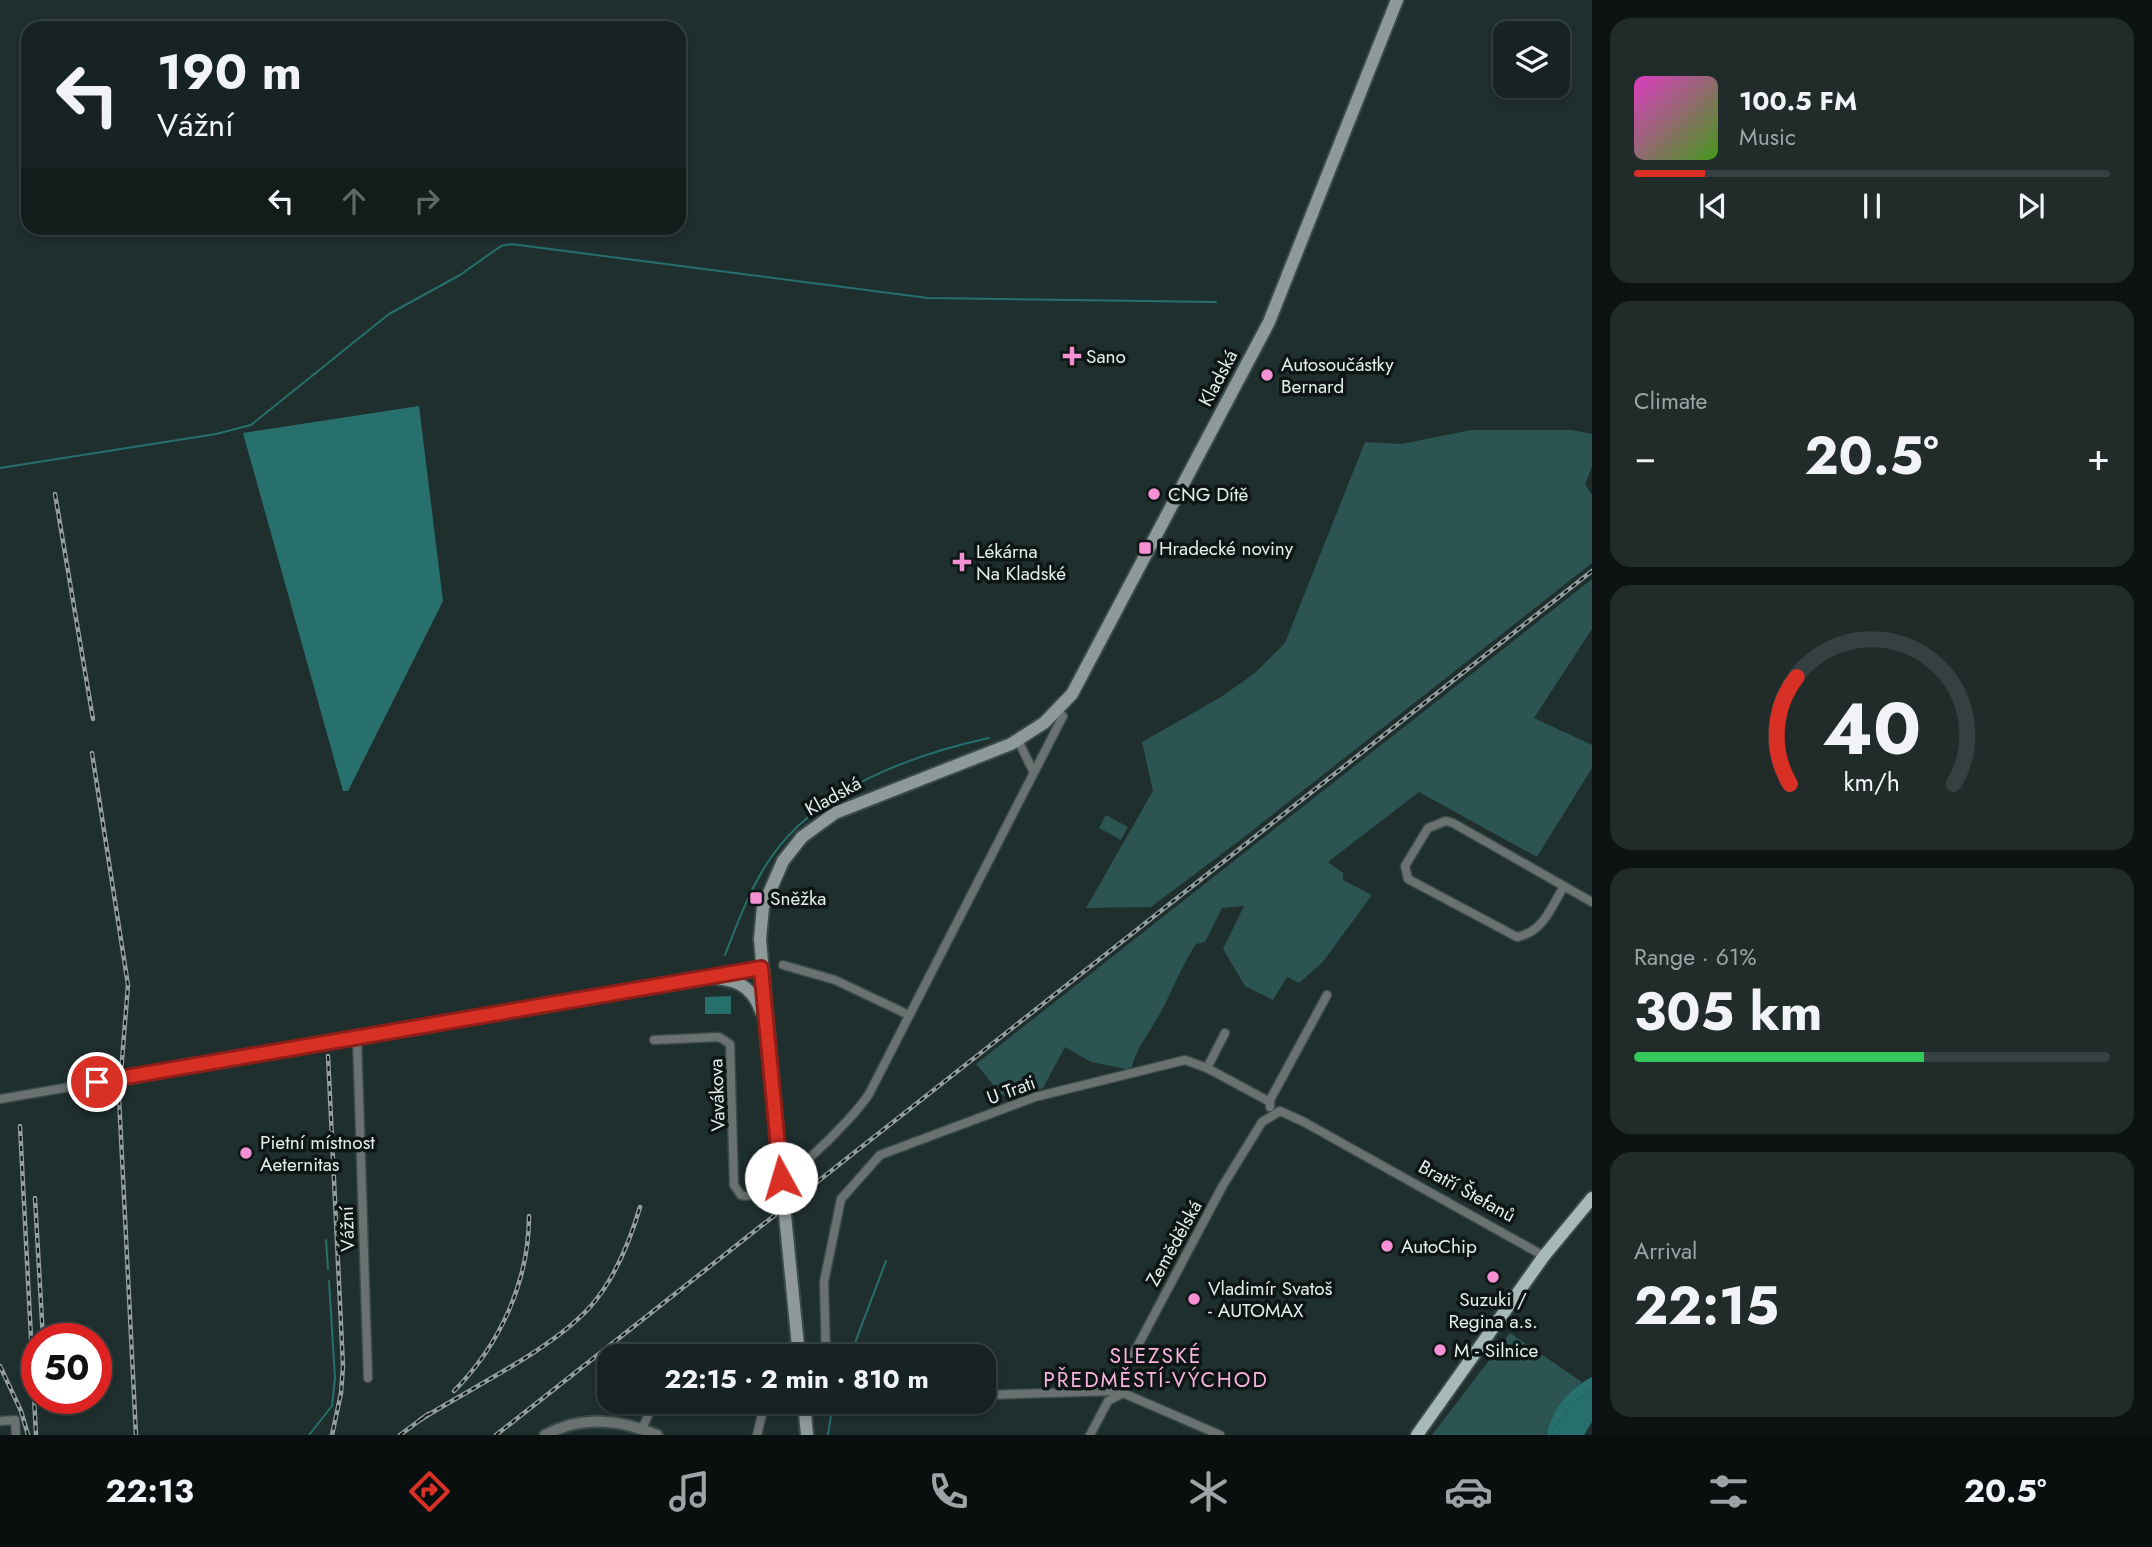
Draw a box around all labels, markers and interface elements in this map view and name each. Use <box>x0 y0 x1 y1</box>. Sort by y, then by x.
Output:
map controls <box>1493 21 1570 98</box>
button: layers <box>1493 21 1570 98</box>
text: 190 m <box>157 37 302 107</box>
icon: left <box>42 49 133 140</box>
text: 100.5 FM <box>1739 82 1857 120</box>
text: Vážní <box>157 102 233 148</box>
text: Music <box>1739 120 1796 154</box>
icon: left <box>262 182 300 220</box>
icon: ahead <box>335 182 373 220</box>
icon: right <box>408 182 446 220</box>
icon: previous <box>1694 187 1732 225</box>
icon: pause <box>1853 187 1891 225</box>
icon: next <box>2012 187 2050 225</box>
place label: Sano <box>1086 343 1126 370</box>
street label: Kladská <box>1192 345 1244 411</box>
marker: Sano <box>1064 348 1080 364</box>
place label: Autosoučástky Bernard <box>1281 351 1394 400</box>
marker: Autosoučástky Bernard <box>1259 367 1275 383</box>
text: Climate <box>1634 384 1707 418</box>
text: 20.5° <box>1804 418 1939 494</box>
text: − <box>1634 429 1656 484</box>
text: + <box>2087 429 2110 484</box>
place label: CNG Dítě <box>1168 481 1249 508</box>
marker: CNG Dítě <box>1146 486 1162 502</box>
place label: Hradecké noviny <box>1159 535 1294 562</box>
place label: Lékárna Na Kladské <box>976 538 1066 587</box>
marker: Hradecké noviny <box>1137 540 1153 556</box>
marker: Lékárna Na Kladské <box>954 554 970 570</box>
text: 40 <box>1822 676 1922 781</box>
text: km/h <box>1844 763 1900 799</box>
street label: Kladská <box>800 770 866 822</box>
place label: Sněžka <box>770 885 826 912</box>
marker: Sněžka <box>748 890 764 906</box>
text: Range · 61% <box>1634 940 1757 974</box>
text: 305 km <box>1634 974 1823 1050</box>
pin <box>67 1052 127 1112</box>
street label: Vavákova <box>702 1058 732 1132</box>
icon: arrive <box>78 1063 116 1101</box>
street label: U Trati <box>983 1069 1039 1111</box>
place label: Pietní místnost Aeternitas <box>260 1129 375 1178</box>
position arrow <box>744 1141 818 1215</box>
marker: Pietní místnost Aeternitas <box>238 1145 254 1161</box>
street label: Bratří Štefanů <box>1414 1153 1520 1229</box>
street label: Zemědělská <box>1139 1195 1209 1291</box>
street label: Vážní <box>333 1205 361 1252</box>
place label: AutoChip <box>1401 1233 1477 1260</box>
text: Arrival <box>1634 1234 1697 1268</box>
marker: AutoChip <box>1379 1238 1395 1254</box>
text: 22:15 <box>1634 1268 1779 1344</box>
marker: Suzuki / Regina a.s. <box>1485 1269 1501 1285</box>
place label: Vladimír Svatoš - AUTOMAX <box>1208 1275 1333 1324</box>
place label: Suzuki / Regina a.s. <box>1448 1286 1538 1335</box>
marker: Vladimír Svatoš - AUTOMAX <box>1186 1291 1202 1307</box>
speed limit sign: 50 <box>21 1323 112 1414</box>
place label: M - Silnice <box>1454 1337 1538 1364</box>
district label: SLEZSKÉ PŘEDMĚSTÍ-VÝCHOD <box>1043 1341 1269 1395</box>
marker: M - Silnice <box>1432 1342 1448 1358</box>
text: 22:15 · 2 min · 810 m <box>664 1360 929 1398</box>
icon: directions <box>405 1467 454 1516</box>
icon: music <box>665 1467 714 1516</box>
icon: phone <box>924 1467 973 1516</box>
icon: climate <box>1184 1467 1233 1516</box>
icon: car <box>1444 1467 1493 1516</box>
icon: filters <box>1704 1467 1753 1516</box>
text: 22:13 <box>105 1468 194 1514</box>
text: 20.5° <box>1964 1468 2047 1514</box>

